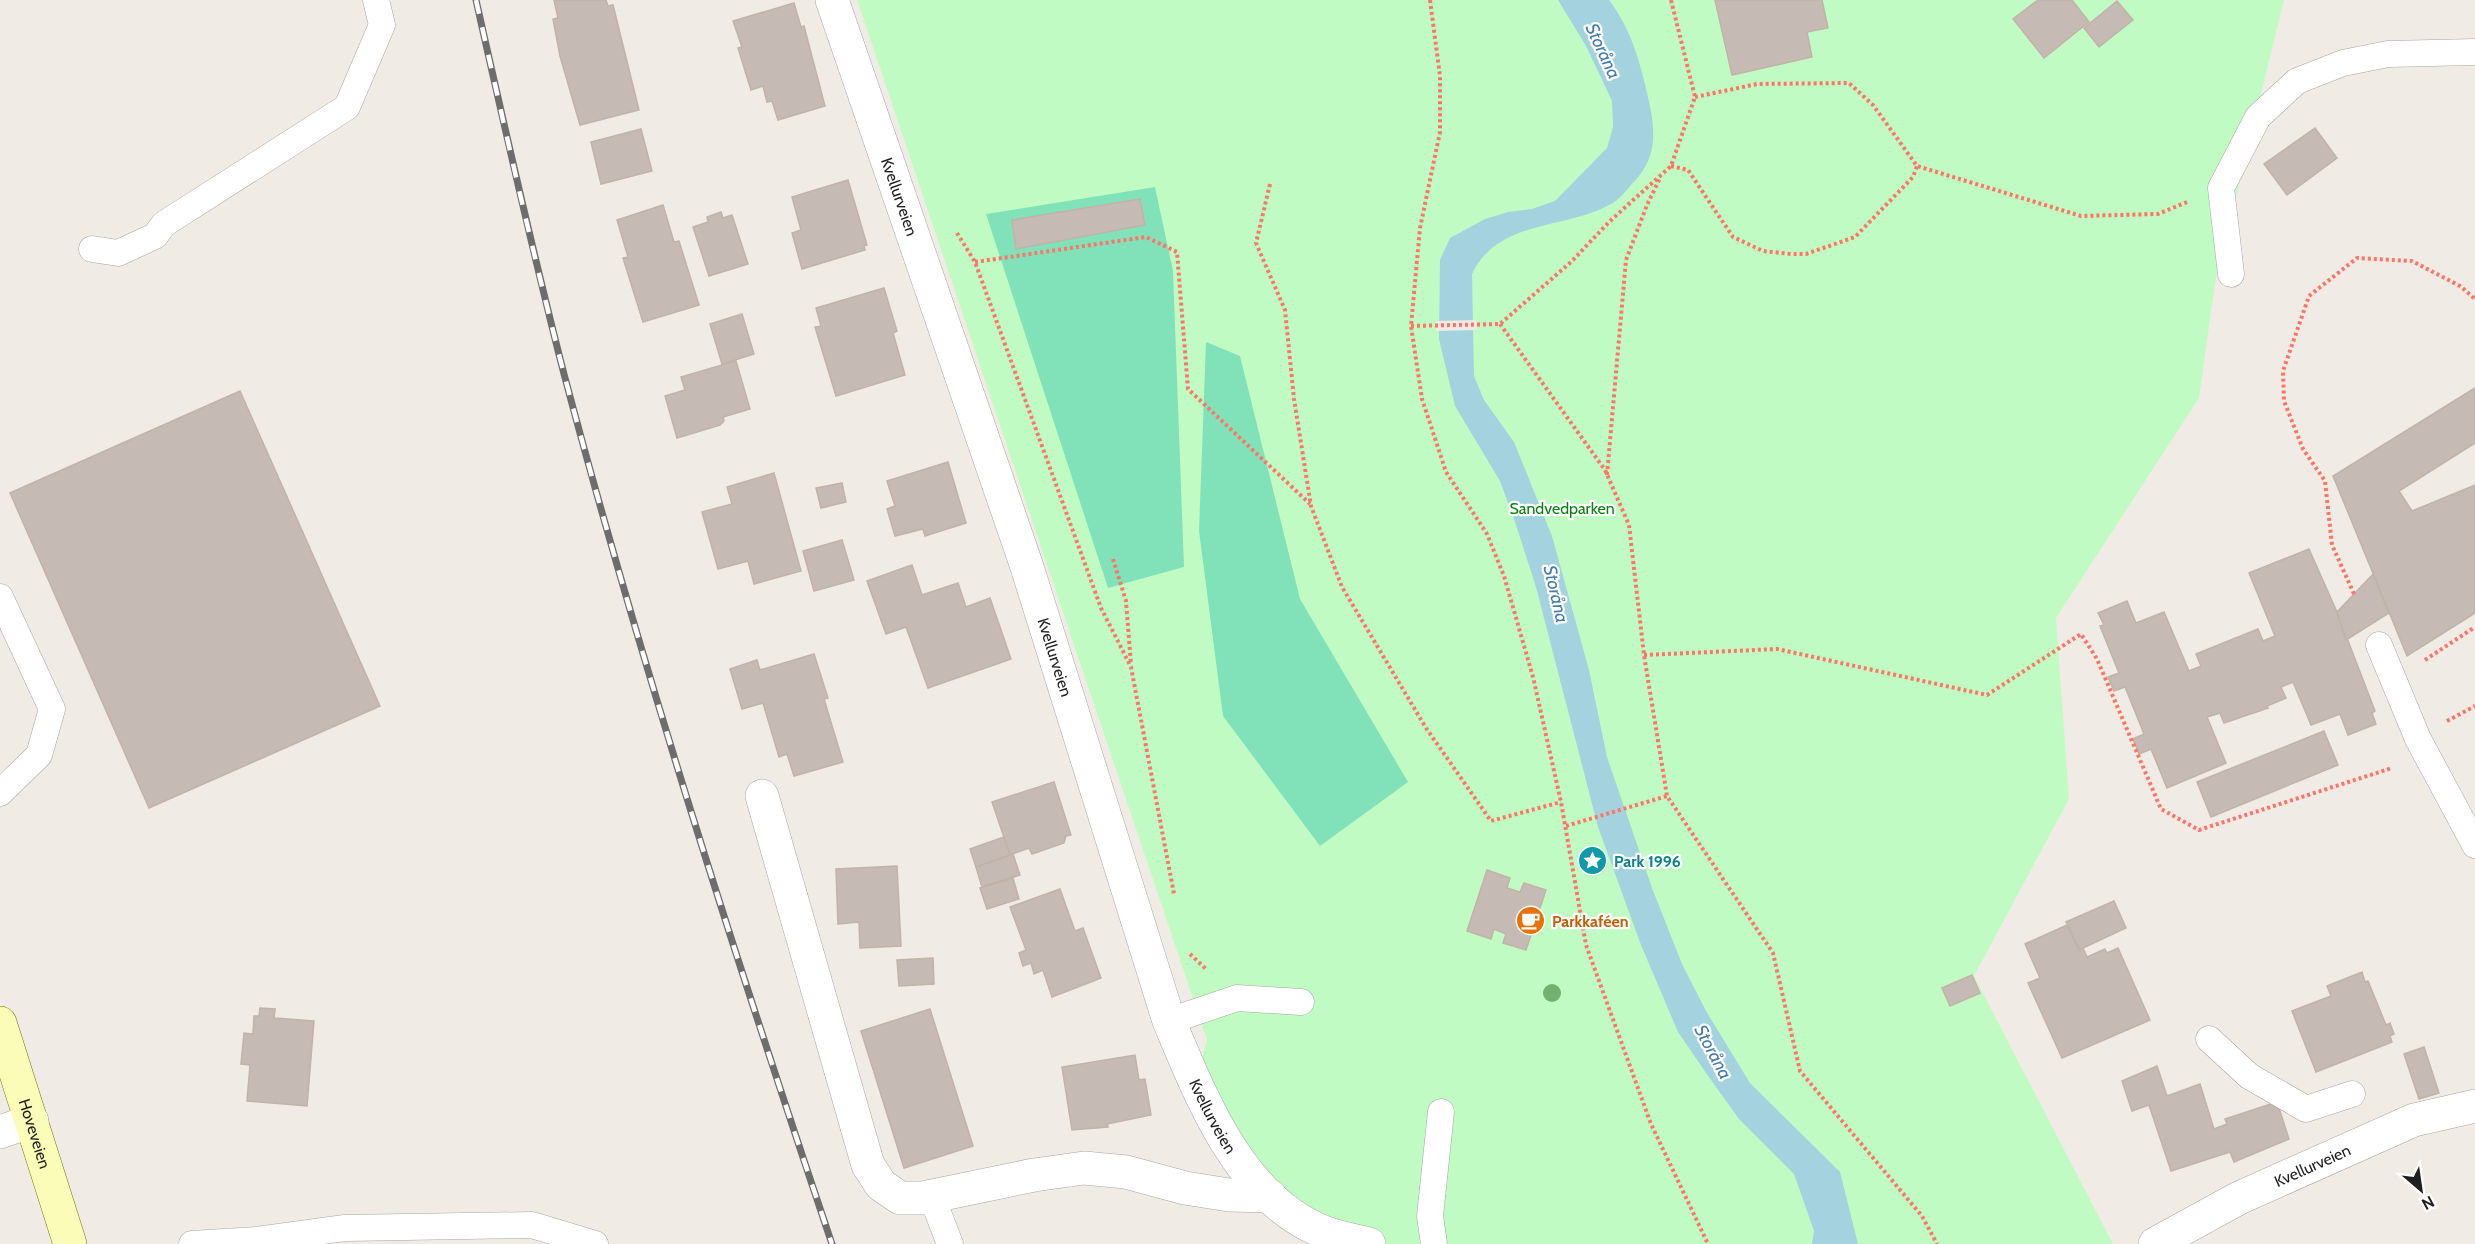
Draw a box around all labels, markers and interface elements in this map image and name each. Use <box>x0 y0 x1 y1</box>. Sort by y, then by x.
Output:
water label: Storåna <box>1581 20 1625 82</box>
street label: Kvellurveien <box>877 155 922 238</box>
park label: Sandvedparken <box>1509 499 1615 518</box>
water label: Storåna <box>1539 563 1573 625</box>
street label: Kvellurveien <box>1034 615 1076 699</box>
place icon: Park 1996 <box>1577 845 1609 877</box>
place label: Park 1996 <box>1614 852 1681 871</box>
cafe icon: Parkkaféen <box>1515 905 1547 937</box>
place label: Parkkaféen <box>1552 912 1629 931</box>
water label: Storåna <box>1690 1021 1736 1083</box>
street label: Kvellurveien <box>1185 1076 1241 1157</box>
street label: Hoveveien <box>15 1096 55 1171</box>
street label: Kvellurveien <box>2271 1140 2353 1191</box>
north arrow <box>2391 1160 2451 1220</box>
text: N <box>2418 1192 2438 1214</box>

